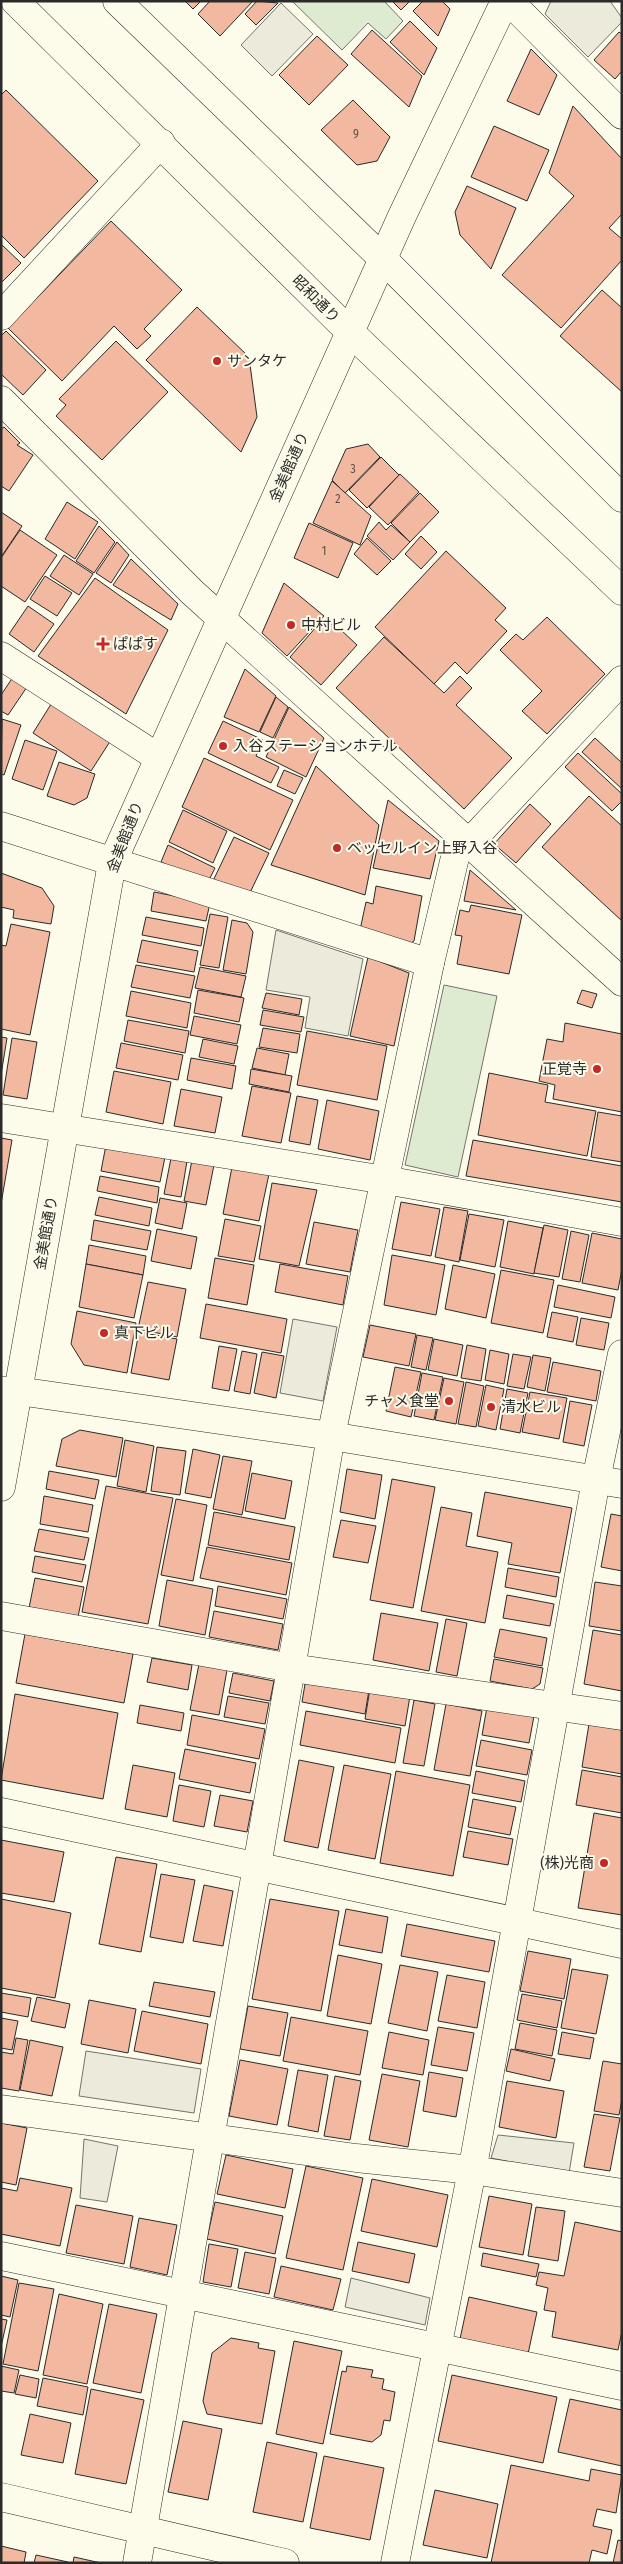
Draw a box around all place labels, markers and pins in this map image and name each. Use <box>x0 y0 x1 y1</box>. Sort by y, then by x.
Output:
place label: サンタケ <box>227 352 287 370</box>
marker: サンタケ <box>211 355 223 367</box>
place label: 中村ビル <box>301 616 361 634</box>
marker: 中村ビル <box>285 619 297 631</box>
place label: ぱぱす <box>113 635 158 653</box>
marker: ぱぱす <box>97 638 109 650</box>
place label: 入谷ステーションホテル <box>233 737 398 755</box>
marker: 入谷ステーションホテル <box>217 740 229 752</box>
place label: ベッセルイン上野入谷 <box>347 839 497 857</box>
marker: ベッセルイン上野入谷 <box>331 842 343 854</box>
place label: 正覚寺 <box>542 1060 587 1078</box>
marker: 正覚寺 <box>591 1063 603 1075</box>
place label: 真下ビル <box>114 1324 174 1342</box>
marker: 真下ビル <box>98 1327 110 1339</box>
place label: チャメ食堂 <box>364 1392 439 1410</box>
marker: チャメ食堂 <box>443 1395 455 1407</box>
place label: 清水ビル <box>501 1398 561 1416</box>
marker: 清水ビル <box>485 1401 497 1413</box>
place label: (株)光商 <box>540 1854 594 1872</box>
marker: (株)光商 <box>598 1857 610 1869</box>

